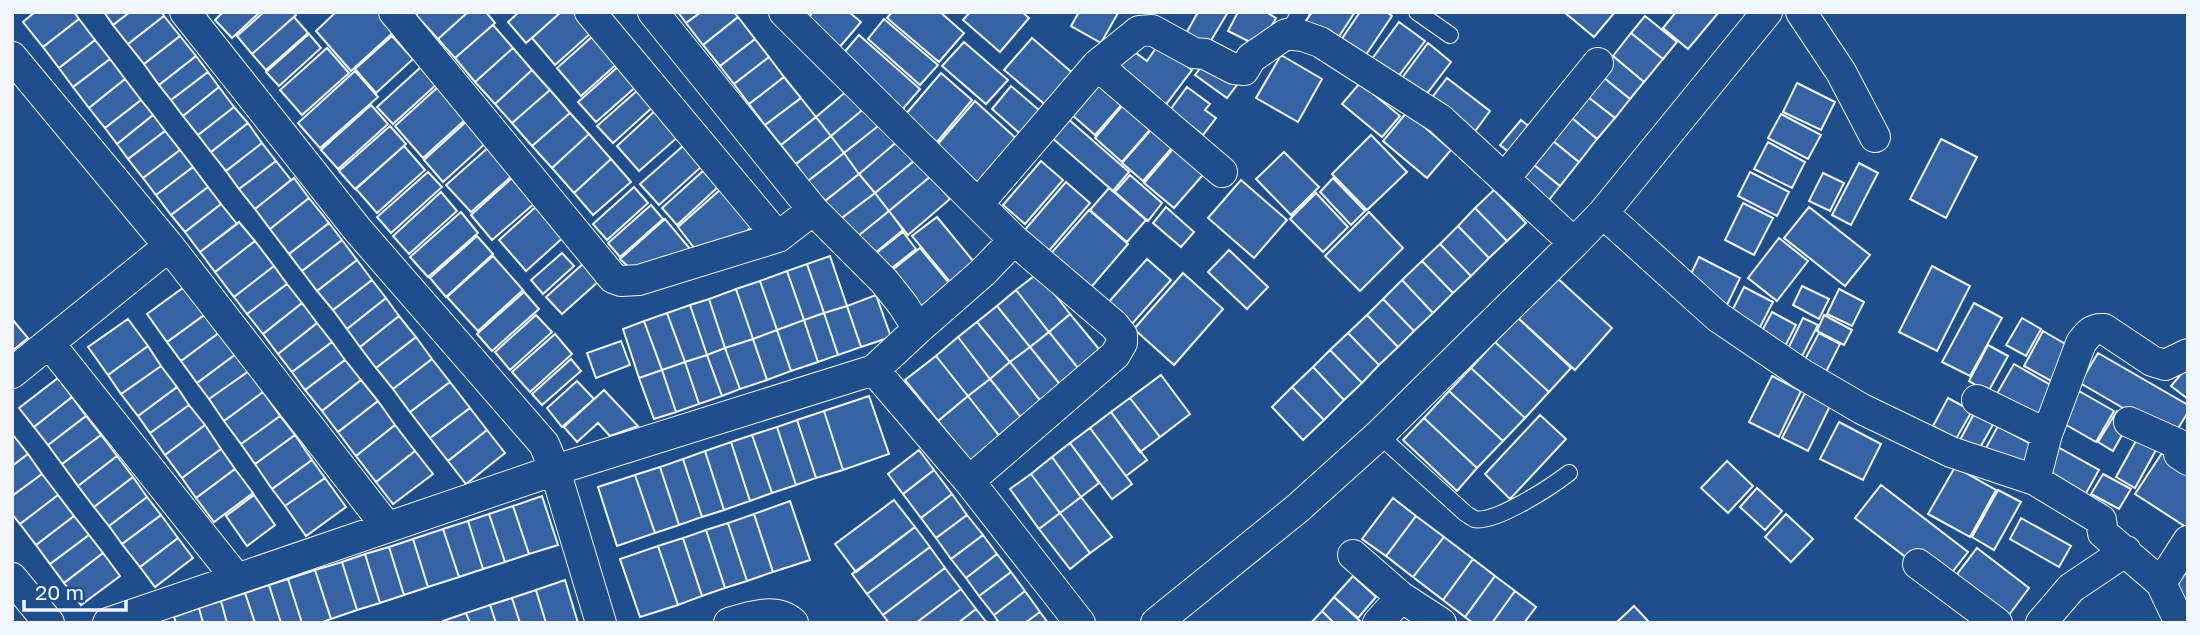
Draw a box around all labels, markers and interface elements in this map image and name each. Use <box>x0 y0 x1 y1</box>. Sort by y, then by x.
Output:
scale bar <box>24 568 126 612</box>
text: 20 m <box>35 579 84 605</box>

